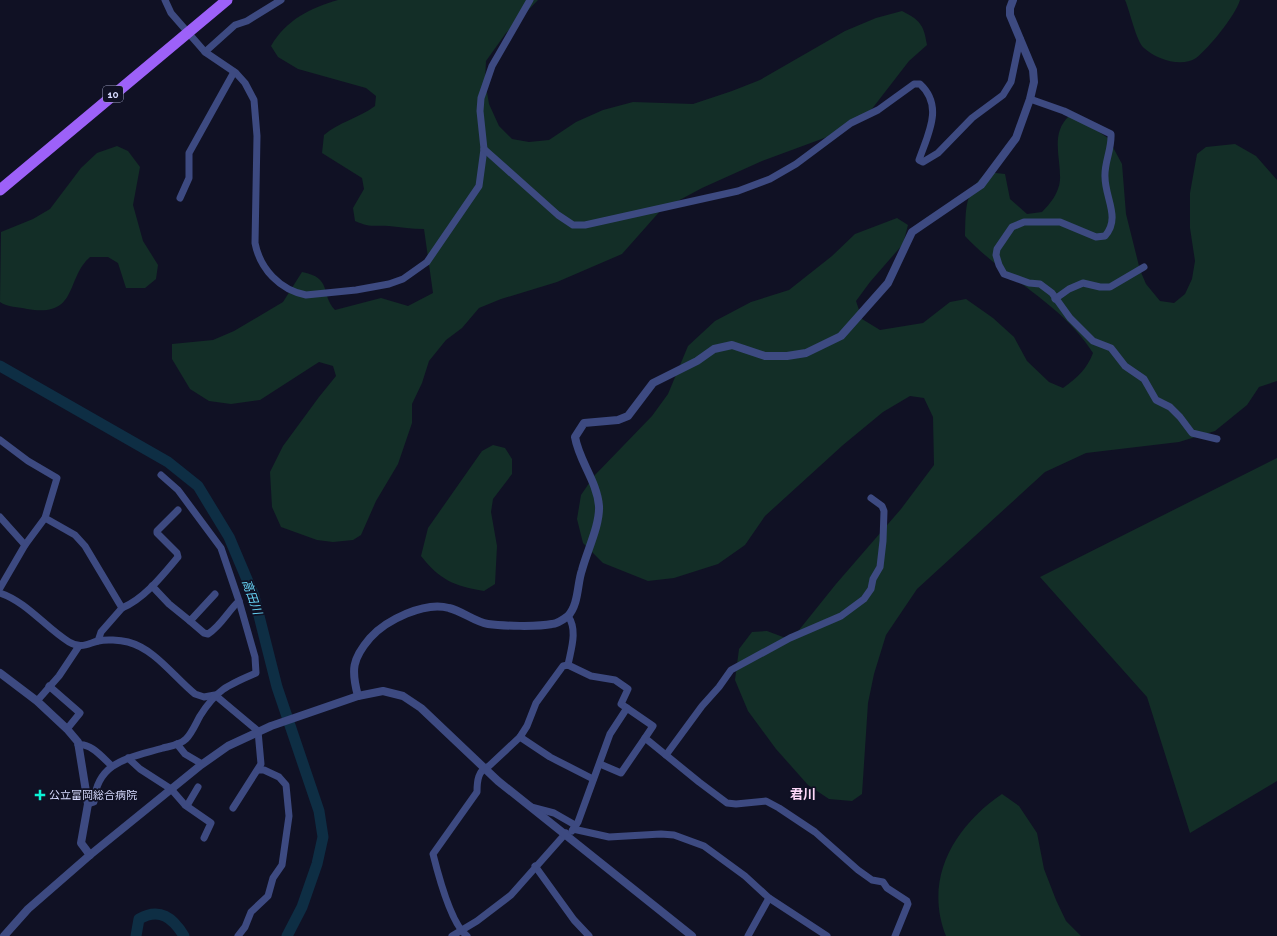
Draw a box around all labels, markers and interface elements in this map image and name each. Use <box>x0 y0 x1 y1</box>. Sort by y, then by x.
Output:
road number: 10 <box>103 86 123 102</box>
water label: 高田川 <box>240 578 265 618</box>
district label: 君川 <box>790 787 816 802</box>
marker: 公立富岡総合病院 <box>34 789 46 801</box>
place label: 公立富岡総合病院 <box>49 789 137 802</box>

